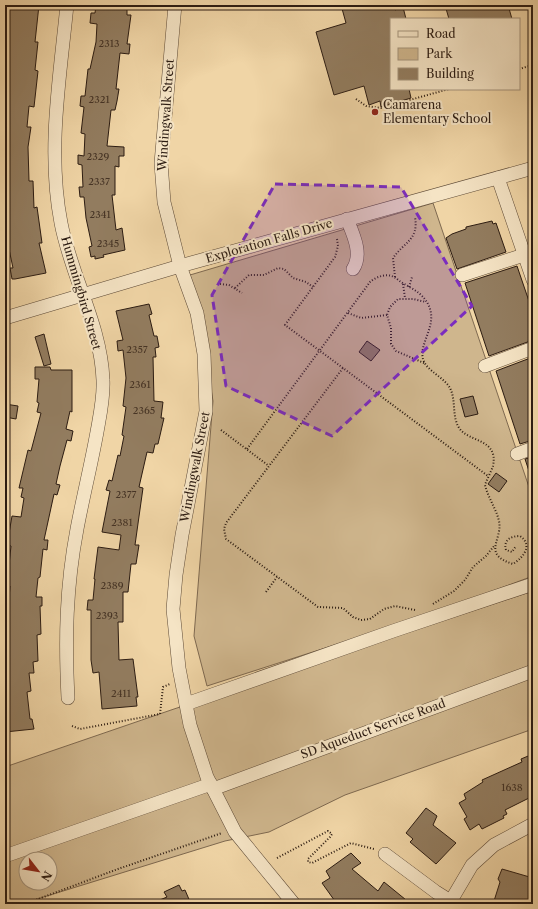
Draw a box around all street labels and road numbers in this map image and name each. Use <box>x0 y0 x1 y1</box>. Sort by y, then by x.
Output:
street label: Windingwalk Street <box>154 58 177 173</box>
street label: Exploration Falls Drive <box>204 215 334 266</box>
street label: Hummingbird Street <box>58 234 105 352</box>
street label: Windingwalk Street <box>176 410 213 525</box>
street label: SD Aqueduct Service Road <box>298 695 448 762</box>

